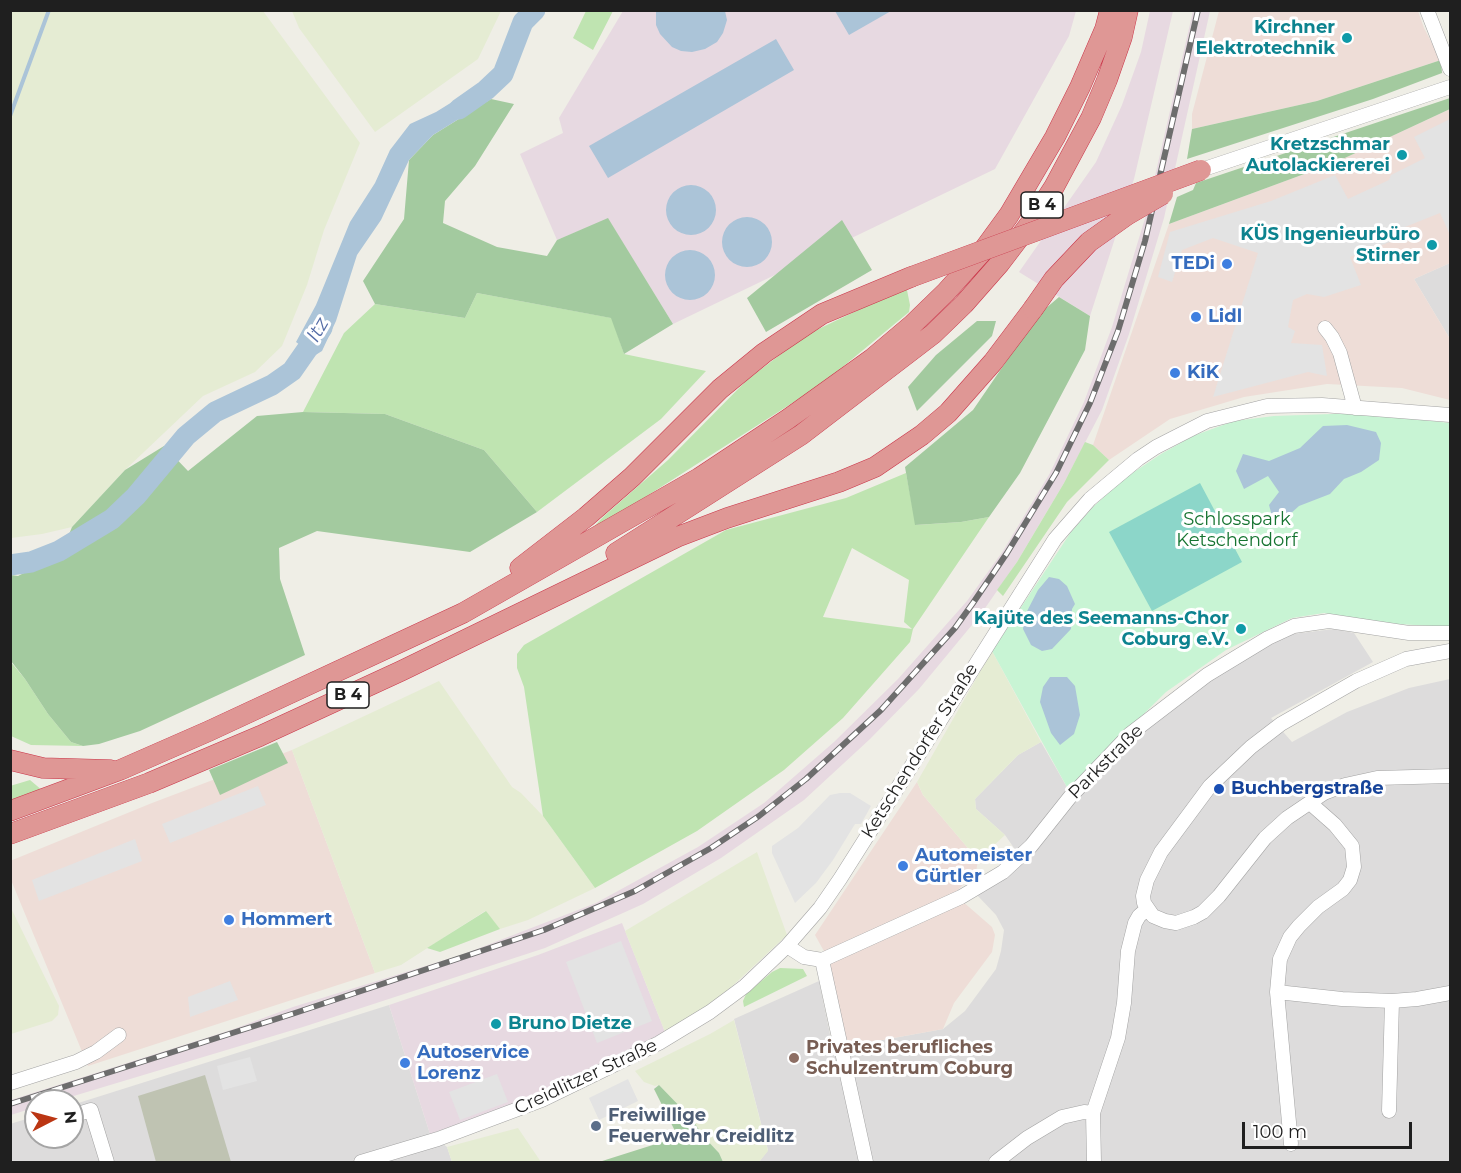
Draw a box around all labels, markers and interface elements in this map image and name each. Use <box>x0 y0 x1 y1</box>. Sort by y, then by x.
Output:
place label: Kirchner Elektrotechnik <box>1196 17 1335 60</box>
marker: Kirchner Elektrotechnik <box>1340 31 1354 45</box>
place label: Kretzschmar Autolackiererei <box>1246 134 1390 176</box>
marker: Kretzschmar Autolackiererei <box>1395 148 1409 162</box>
road number: B 4 <box>1021 192 1063 218</box>
place label: KÜS Ingenieurbüro Stirner <box>1240 224 1420 266</box>
marker: KÜS Ingenieurbüro Stirner <box>1425 238 1439 252</box>
place label: TEDi <box>1172 253 1215 275</box>
marker: TEDi <box>1220 257 1234 271</box>
place label: Lidl <box>1208 306 1242 328</box>
marker: Lidl <box>1189 310 1203 324</box>
water label: Itz <box>302 313 334 347</box>
place label: KiK <box>1187 362 1219 384</box>
marker: KiK <box>1168 366 1182 380</box>
park label: Schlosspark Ketschendorf <box>1176 509 1298 552</box>
place label: Kajüte des Seemanns-Chor Coburg e.V. <box>974 608 1229 650</box>
marker: Kajüte des Seemanns-Chor Coburg e.V. <box>1234 622 1248 636</box>
street label: Ketschendorfer Straße <box>857 659 983 843</box>
road number: B 4 <box>327 682 369 708</box>
street label: Parkstraße <box>1064 720 1148 804</box>
place label: Buchbergstraße <box>1231 778 1384 800</box>
marker: Buchbergstraße <box>1212 782 1226 796</box>
place label: Automeister Gürtler <box>915 845 1032 888</box>
marker: Automeister Gürtler <box>896 859 910 873</box>
place label: Hommert <box>241 909 332 931</box>
marker: Hommert <box>222 913 236 927</box>
place label: Bruno Dietze <box>508 1013 632 1035</box>
marker: Bruno Dietze <box>489 1017 503 1031</box>
street label: Creidlitzer Straße <box>511 1035 661 1119</box>
place label: Privates berufliches Schulzentrum Coburg <box>806 1037 1013 1080</box>
place label: Autoservice Lorenz <box>417 1042 529 1084</box>
marker: Privates berufliches Schulzentrum Coburg <box>787 1051 801 1065</box>
marker: Autoservice Lorenz <box>398 1056 412 1070</box>
north arrow <box>24 1089 84 1149</box>
place label: Freiwillige Feuerwehr Creidlitz <box>608 1105 794 1148</box>
text: N <box>60 1110 81 1125</box>
scale bar <box>1245 1110 1414 1148</box>
marker: Freiwillige Feuerwehr Creidlitz <box>589 1119 603 1133</box>
text: 100 m <box>1253 1121 1307 1143</box>

